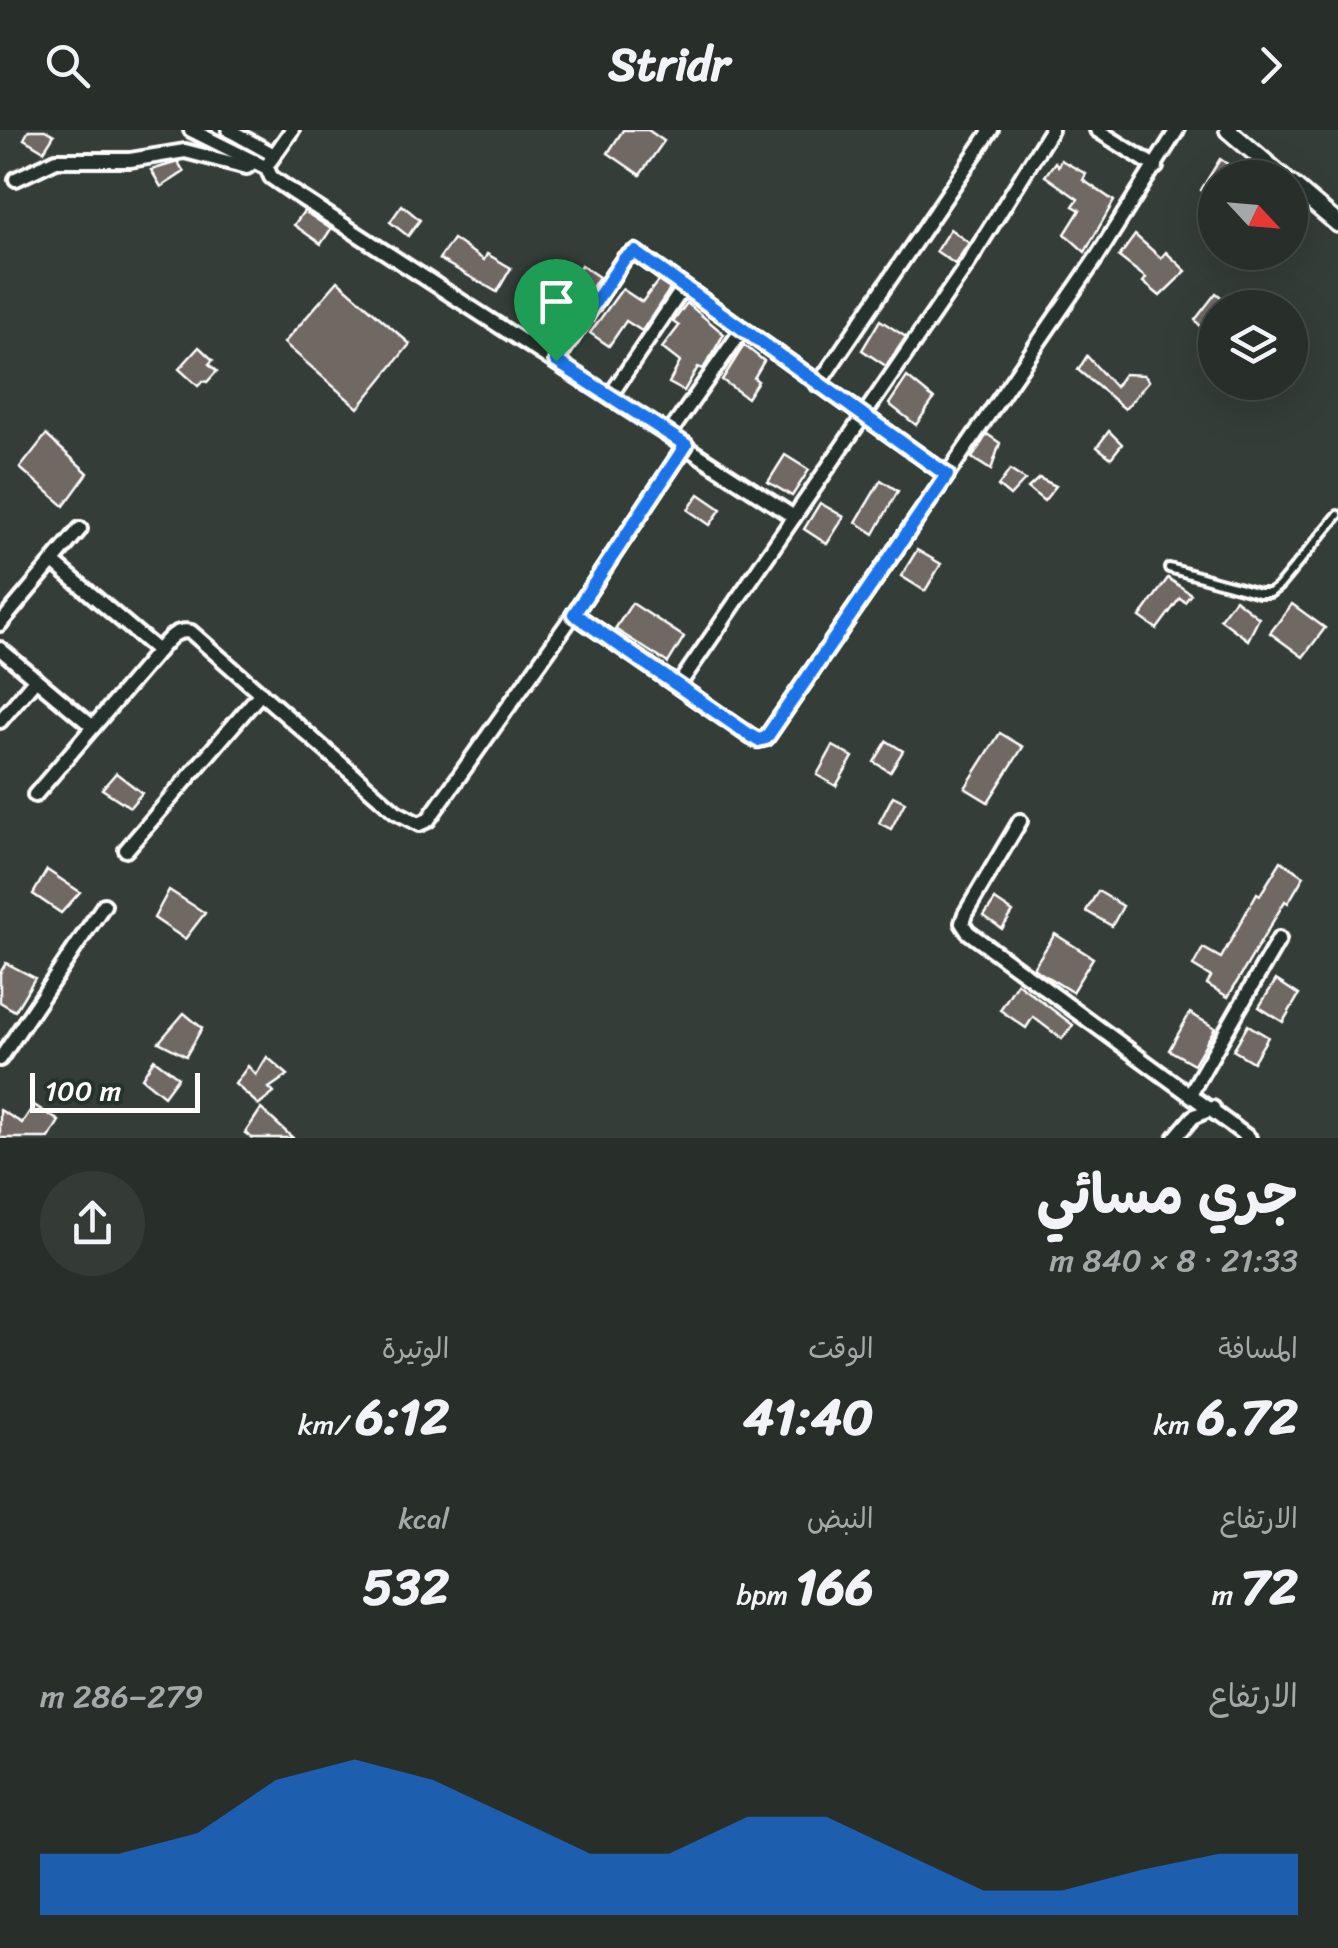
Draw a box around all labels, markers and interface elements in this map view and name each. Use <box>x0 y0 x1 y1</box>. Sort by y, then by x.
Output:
text: Stridr <box>609 25 729 105</box>
icon: search <box>40 38 95 93</box>
icon: forward <box>1243 38 1298 93</box>
north arrow <box>1198 160 1308 270</box>
map controls <box>1198 160 1308 400</box>
pin <box>514 259 599 362</box>
icon: arrive <box>529 274 584 329</box>
button: layers <box>1198 290 1308 400</box>
text: 100 m <box>45 1066 121 1115</box>
scale bar <box>30 1068 200 1113</box>
text: جري مسائي <box>1037 1146 1298 1243</box>
button: share <box>40 1171 145 1276</box>
text: 21:33 · 8 × 840 m <box>1050 1232 1298 1289</box>
text: الوتيرة <box>382 1324 449 1373</box>
text: الوقت <box>808 1324 874 1373</box>
text: المسافة <box>1218 1324 1298 1373</box>
text: 6:12 <box>356 1373 449 1462</box>
text: 41:40 <box>743 1373 874 1462</box>
text: 6.72 <box>1197 1373 1298 1462</box>
text: /km <box>298 1400 356 1449</box>
text: km <box>1153 1400 1197 1449</box>
text: kcal <box>398 1494 449 1543</box>
text: النبض <box>807 1494 874 1543</box>
text: الارتفاع <box>1219 1494 1298 1543</box>
text: 532 <box>362 1543 449 1632</box>
text: 166 <box>795 1543 874 1632</box>
text: 72 <box>1241 1543 1298 1632</box>
text: bpm <box>736 1570 795 1619</box>
text: m <box>1212 1570 1241 1619</box>
text: 279–286 m <box>40 1668 203 1725</box>
text: الارتفاع <box>1208 1668 1298 1725</box>

